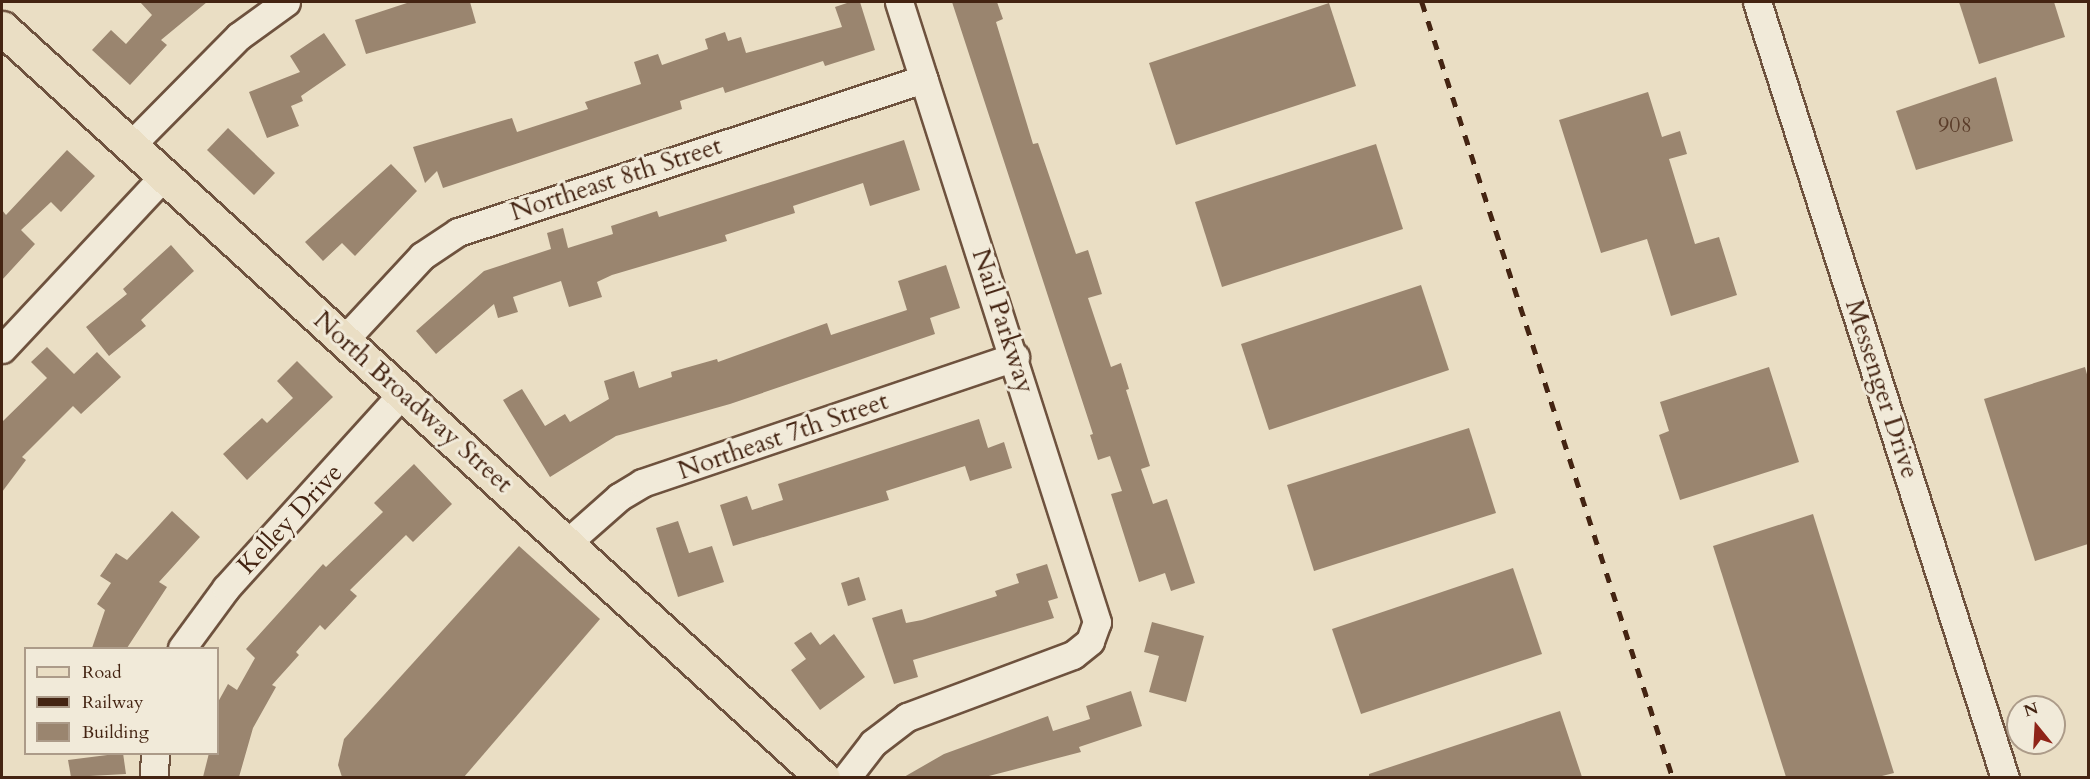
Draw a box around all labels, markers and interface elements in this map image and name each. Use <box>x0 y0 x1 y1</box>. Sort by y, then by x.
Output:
house number: 908 <box>1938 113 1972 139</box>
street label: Northeast 8th Street <box>506 130 726 228</box>
street label: Nail Parkway <box>965 245 1041 397</box>
street label: Messenger Drive <box>1838 296 1926 482</box>
street label: North Broadway Street <box>307 304 519 500</box>
street label: Northeast 7th Street <box>674 385 892 487</box>
street label: Kelley Drive <box>231 457 349 581</box>
legend <box>24 647 219 755</box>
text: Road <box>82 660 122 685</box>
text: Railway <box>82 690 144 715</box>
north arrow <box>2006 695 2066 755</box>
text: N <box>2021 697 2041 722</box>
text: Building <box>82 720 149 745</box>

